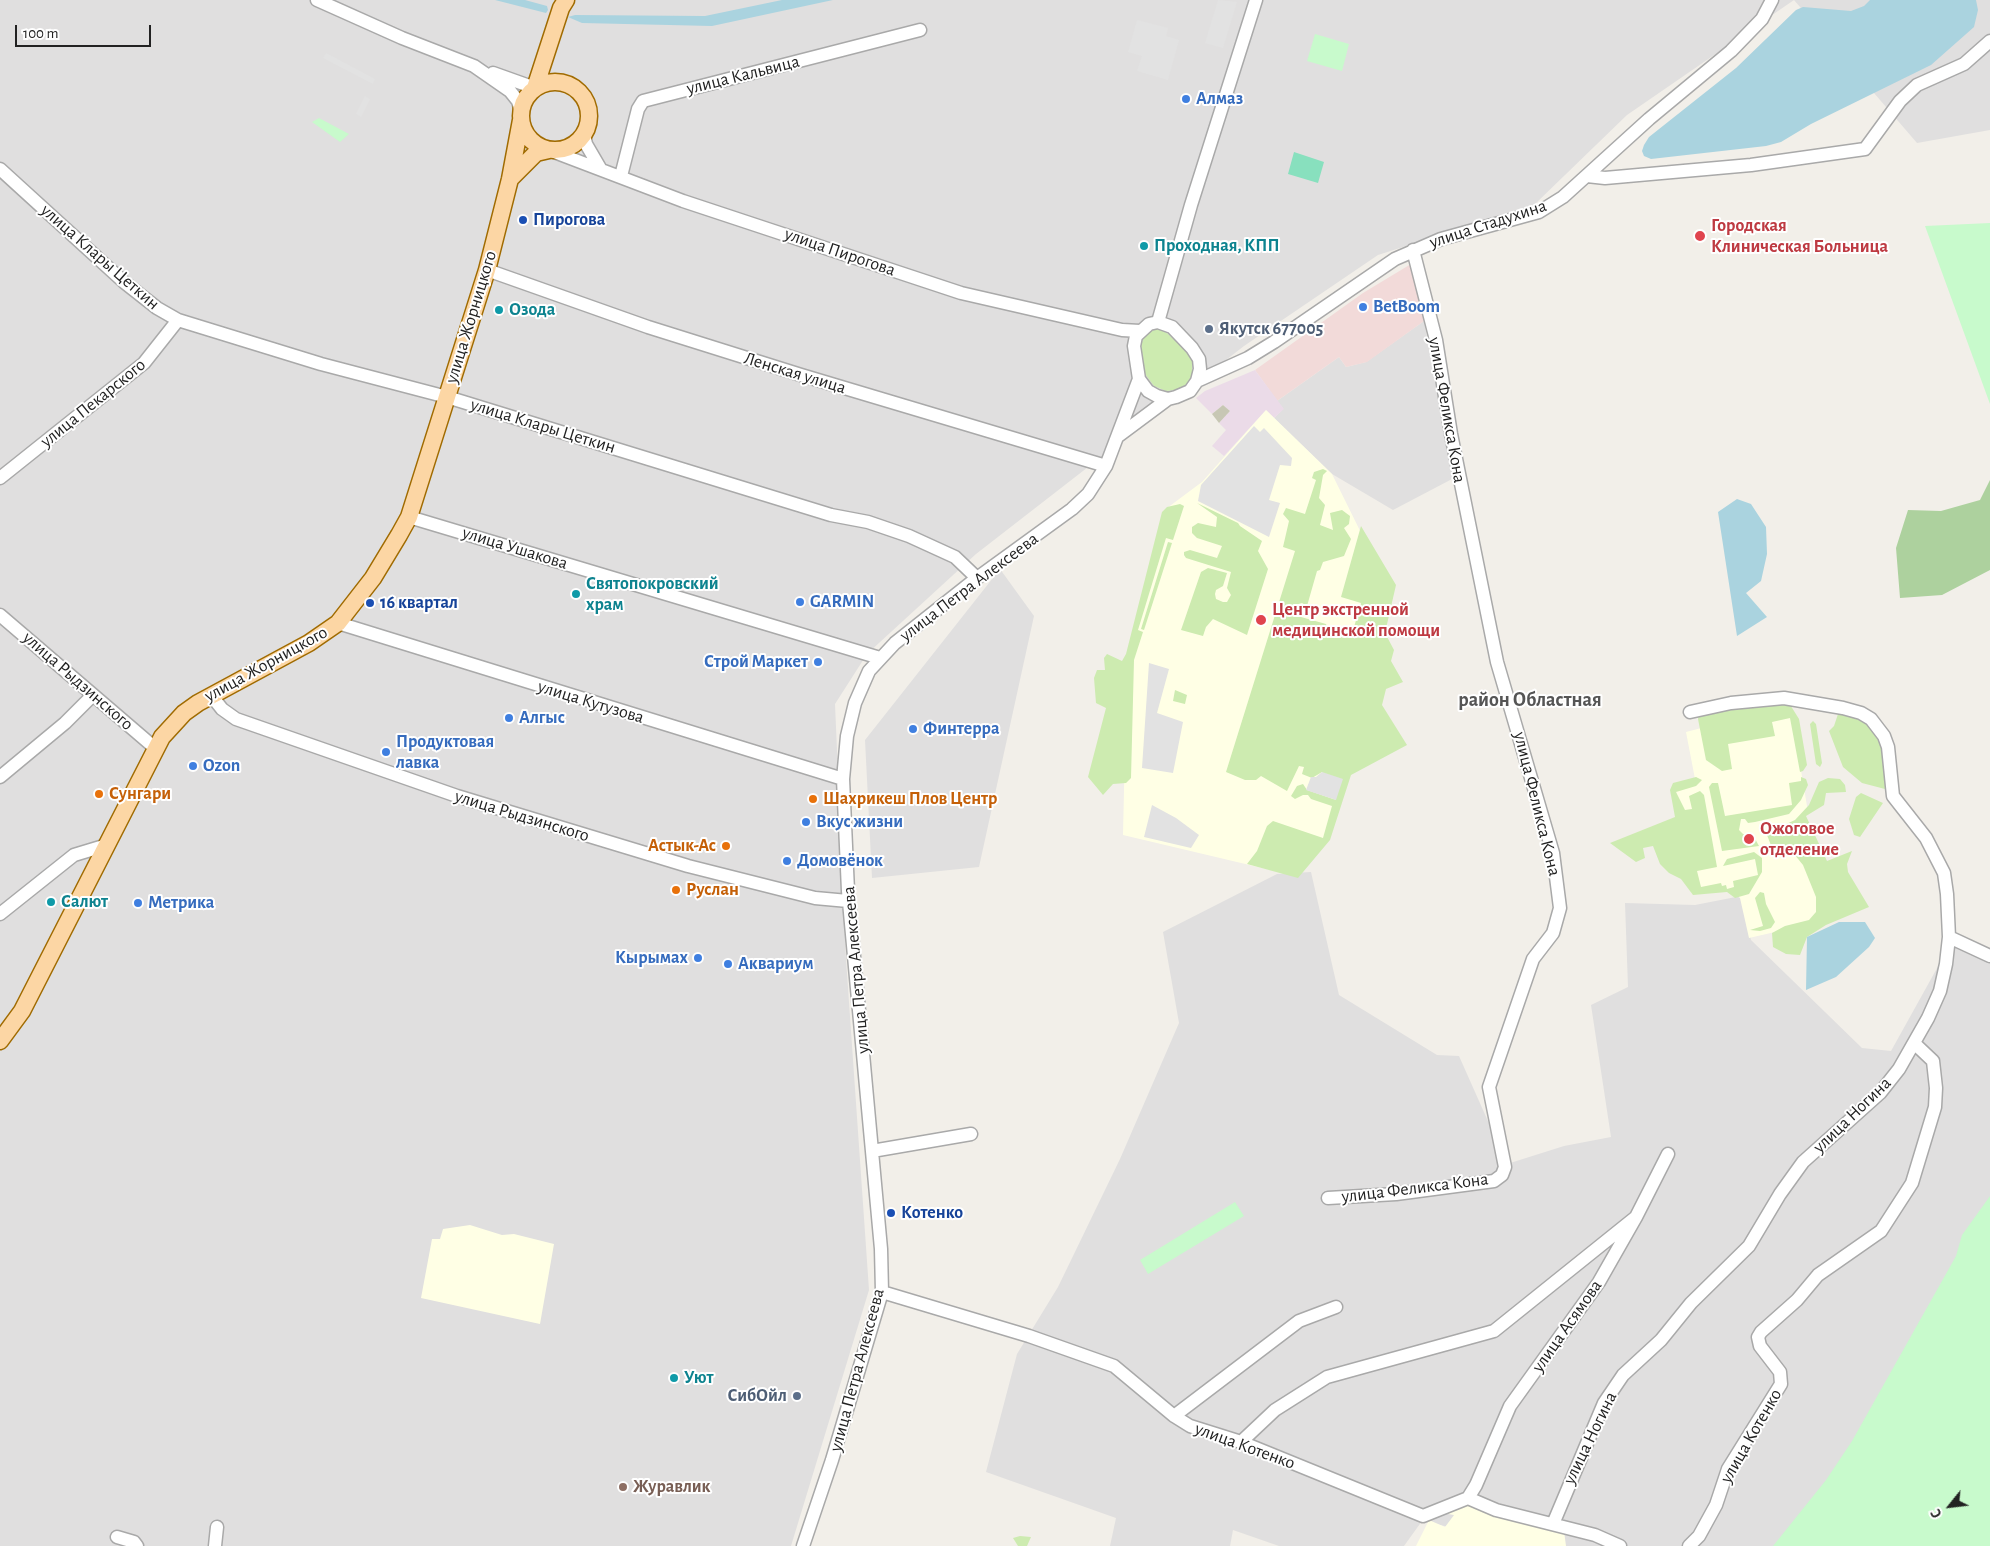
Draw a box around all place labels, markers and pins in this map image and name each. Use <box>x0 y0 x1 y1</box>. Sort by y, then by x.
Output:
place label: Алмаз <box>1196 88 1243 110</box>
marker: Алмаз <box>1180 93 1192 105</box>
place label: Пирогова <box>533 209 605 231</box>
marker: Пирогова <box>517 214 529 226</box>
place label: Городская Клиническая Больница <box>1711 215 1888 258</box>
marker: Городская Клиническая Больница <box>1693 229 1707 243</box>
place label: Проходная, КПП <box>1154 235 1280 257</box>
marker: Проходная, КПП <box>1138 240 1150 252</box>
place label: BetBoom <box>1373 296 1440 318</box>
place label: Озода <box>509 299 555 321</box>
marker: BetBoom <box>1357 301 1369 313</box>
marker: Озода <box>493 304 505 316</box>
place label: Якутск 677005 <box>1219 318 1323 340</box>
marker: Якутск 677005 <box>1203 323 1215 335</box>
place label: Святопокровский храм <box>586 573 719 616</box>
marker: Святопокровский храм <box>570 588 582 600</box>
place label: GARMIN <box>810 591 874 613</box>
place label: 16 квартал <box>380 592 458 614</box>
marker: GARMIN <box>794 596 806 608</box>
marker: 16 квартал <box>364 597 376 609</box>
place label: Центр экстренной медицинской помощи <box>1272 599 1440 642</box>
marker: Центр экстренной медицинской помощи <box>1254 613 1268 627</box>
place label: Строй Маркет <box>704 651 808 673</box>
marker: Строй Маркет <box>812 656 824 668</box>
place label: Алгыс <box>519 707 565 729</box>
marker: Алгыс <box>503 712 515 724</box>
place label: Финтерра <box>923 718 999 740</box>
marker: Финтерра <box>907 723 919 735</box>
place label: Продуктовая лавка <box>396 731 494 774</box>
marker: Продуктовая лавка <box>380 746 392 758</box>
place label: Ozon <box>203 755 240 777</box>
marker: Ozon <box>187 760 199 772</box>
place label: Сунгари <box>109 783 171 805</box>
marker: Сунгари <box>93 788 105 800</box>
place label: Шахрикеш Плов Центр <box>823 788 997 810</box>
marker: Шахрикеш Плов Центр <box>807 793 819 805</box>
place label: Вкус жизни <box>816 811 903 833</box>
marker: Вкус жизни <box>800 816 812 828</box>
place label: Ожоговое отделение <box>1760 818 1839 861</box>
marker: Ожоговое отделение <box>1742 832 1756 846</box>
place label: Астык-Ас <box>648 835 716 857</box>
marker: Астык-Ас <box>720 840 732 852</box>
place label: Домовёнок <box>797 850 883 872</box>
marker: Домовёнок <box>781 855 793 867</box>
place label: Руслан <box>686 879 739 901</box>
marker: Руслан <box>670 884 682 896</box>
place label: Салют <box>61 891 108 913</box>
place label: Метрика <box>148 892 214 914</box>
marker: Салют <box>45 896 57 908</box>
marker: Метрика <box>132 897 144 909</box>
place label: Кырымах <box>615 947 688 969</box>
marker: Кырымах <box>692 952 704 964</box>
place label: Аквариум <box>738 953 813 975</box>
marker: Аквариум <box>722 958 734 970</box>
place label: Котенко <box>901 1202 963 1224</box>
marker: Котенко <box>885 1207 897 1219</box>
place label: Уют <box>684 1367 714 1389</box>
marker: Уют <box>668 1372 680 1384</box>
place label: СибОйл <box>727 1385 787 1407</box>
marker: СибОйл <box>791 1390 803 1402</box>
place label: Журавлик <box>633 1476 711 1498</box>
marker: Журавлик <box>617 1481 629 1493</box>

